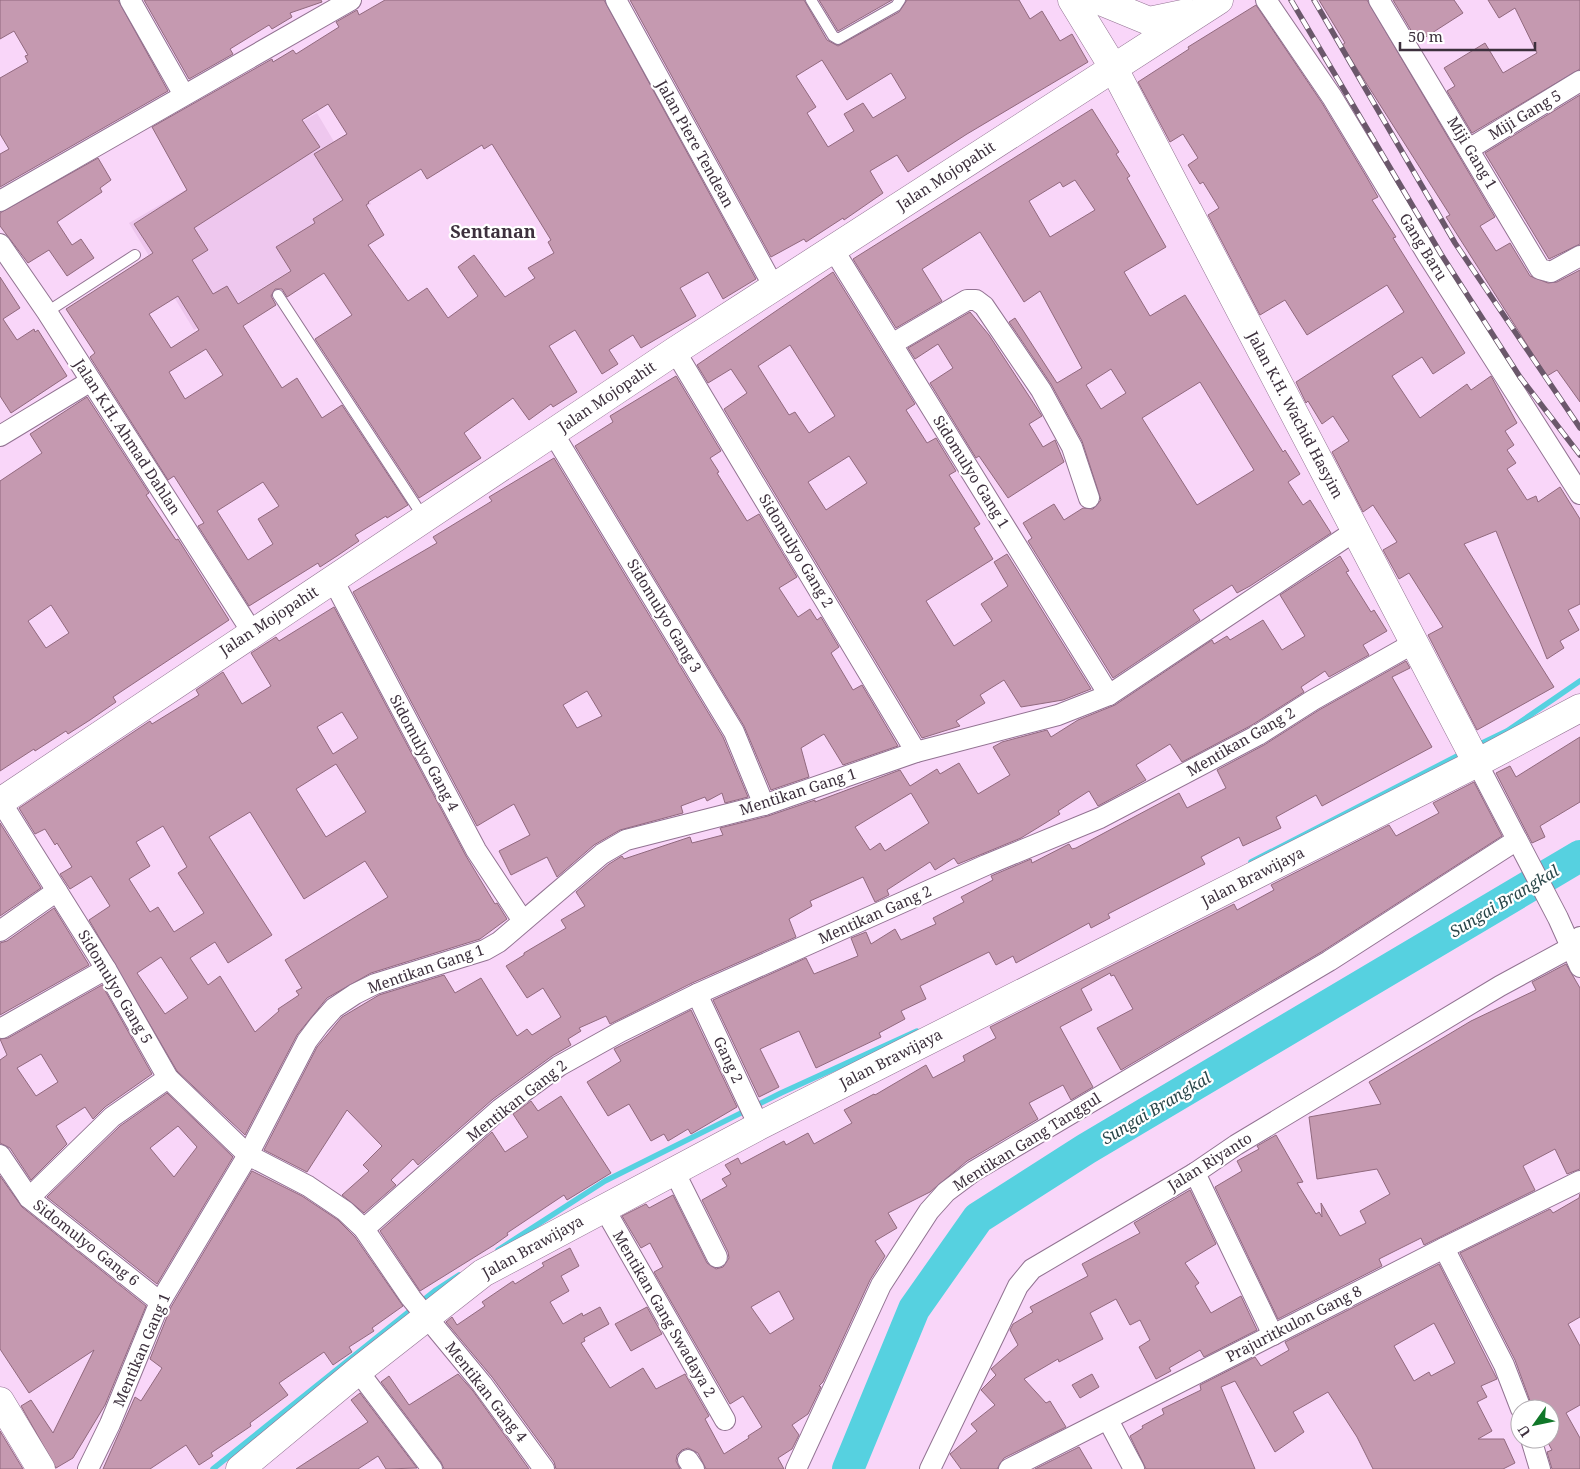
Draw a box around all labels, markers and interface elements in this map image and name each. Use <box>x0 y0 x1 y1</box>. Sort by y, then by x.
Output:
scale bar <box>1400 20 1535 52</box>
text: 50 m <box>1408 26 1443 46</box>
street label: Jalan Piere Tendean <box>652 75 739 211</box>
street label: Miji Gang 5 <box>1485 85 1564 144</box>
street label: Miji Gang 1 <box>1443 113 1502 192</box>
street label: Jalan Mojopahit <box>892 136 999 215</box>
street label: Gang Baru <box>1395 209 1453 284</box>
district label: Sentanan <box>450 219 536 243</box>
street label: Jalan K.H. Wachid Hasyim <box>1243 327 1349 502</box>
street label: Jalan K.H. Ahmad Dahlan <box>69 354 186 518</box>
street label: Jalan Mojopahit <box>553 356 659 437</box>
street label: Sidomulyo Gang 1 <box>929 411 1015 532</box>
street label: Sidomulyo Gang 2 <box>755 490 839 611</box>
street label: Sidomulyo Gang 3 <box>623 555 707 676</box>
street label: Jalan Mojopahit <box>215 581 322 660</box>
street label: Sidomulyo Gang 4 <box>386 691 464 815</box>
street label: Mentikan Gang 2 <box>1183 702 1298 780</box>
street label: Mentikan Gang 1 <box>737 763 859 819</box>
street label: Jalan Brawijaya <box>1197 842 1307 911</box>
water label: Sungai Brangkal <box>1445 860 1563 942</box>
street label: Mentikan Gang 2 <box>815 880 934 948</box>
street label: Sidomulyo Gang 5 <box>74 926 158 1047</box>
street label: Mentikan Gang 1 <box>365 939 487 997</box>
street label: Jalan Brawijaya <box>835 1024 945 1093</box>
street label: Gang 2 <box>709 1033 748 1086</box>
street label: Mentikan Gang 2 <box>462 1055 571 1146</box>
water label: Sungai Brangkal <box>1097 1067 1215 1149</box>
street label: Mentikan Gang Tanggul <box>949 1087 1104 1195</box>
street label: Jalan Riyanto <box>1163 1127 1255 1196</box>
street label: Sidomulyo Gang 6 <box>29 1194 144 1290</box>
street label: Jalan Brawijaya <box>477 1210 587 1283</box>
street label: Mentikan Gang Swadaya 2 <box>609 1226 721 1401</box>
street label: Prajuritkulon Gang 8 <box>1222 1280 1365 1366</box>
street label: Mentikan Gang 1 <box>108 1290 174 1410</box>
street label: Mentikan Gang 4 <box>441 1337 533 1446</box>
north arrow <box>1510 1399 1560 1449</box>
text: U <box>1513 1421 1534 1441</box>

